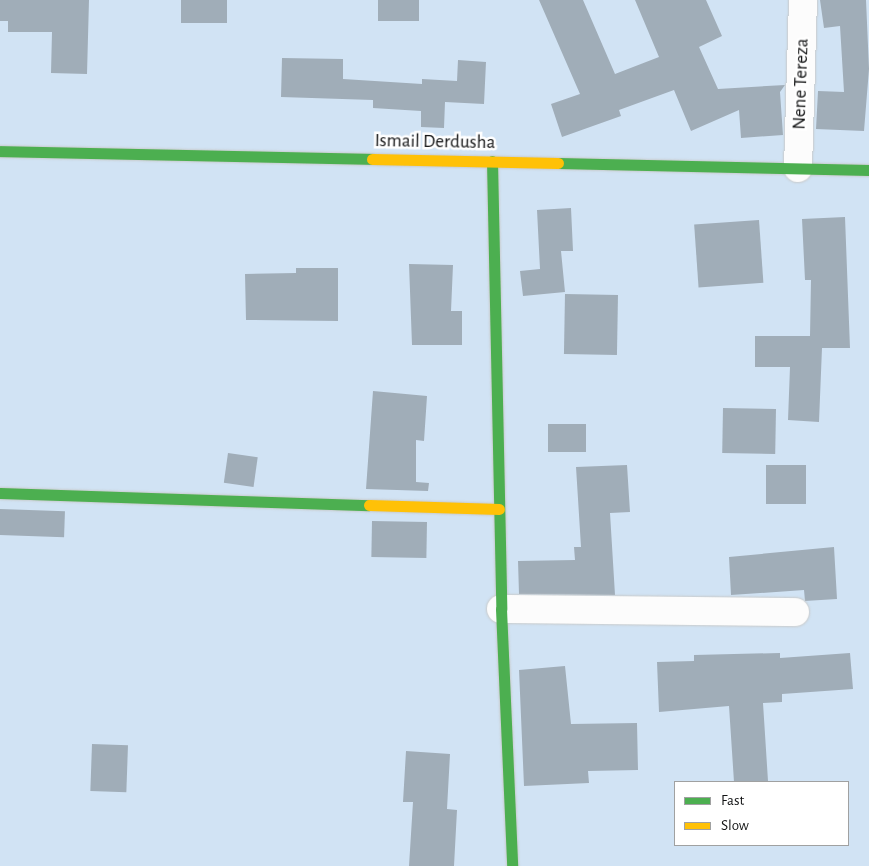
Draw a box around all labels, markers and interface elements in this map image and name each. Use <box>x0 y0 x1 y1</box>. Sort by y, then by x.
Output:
street label: Nene Tereza <box>788 38 814 130</box>
street label: Ismail Derdusha <box>375 130 495 154</box>
legend <box>674 781 849 846</box>
text: Fast <box>721 793 744 808</box>
text: Slow <box>721 818 749 833</box>

